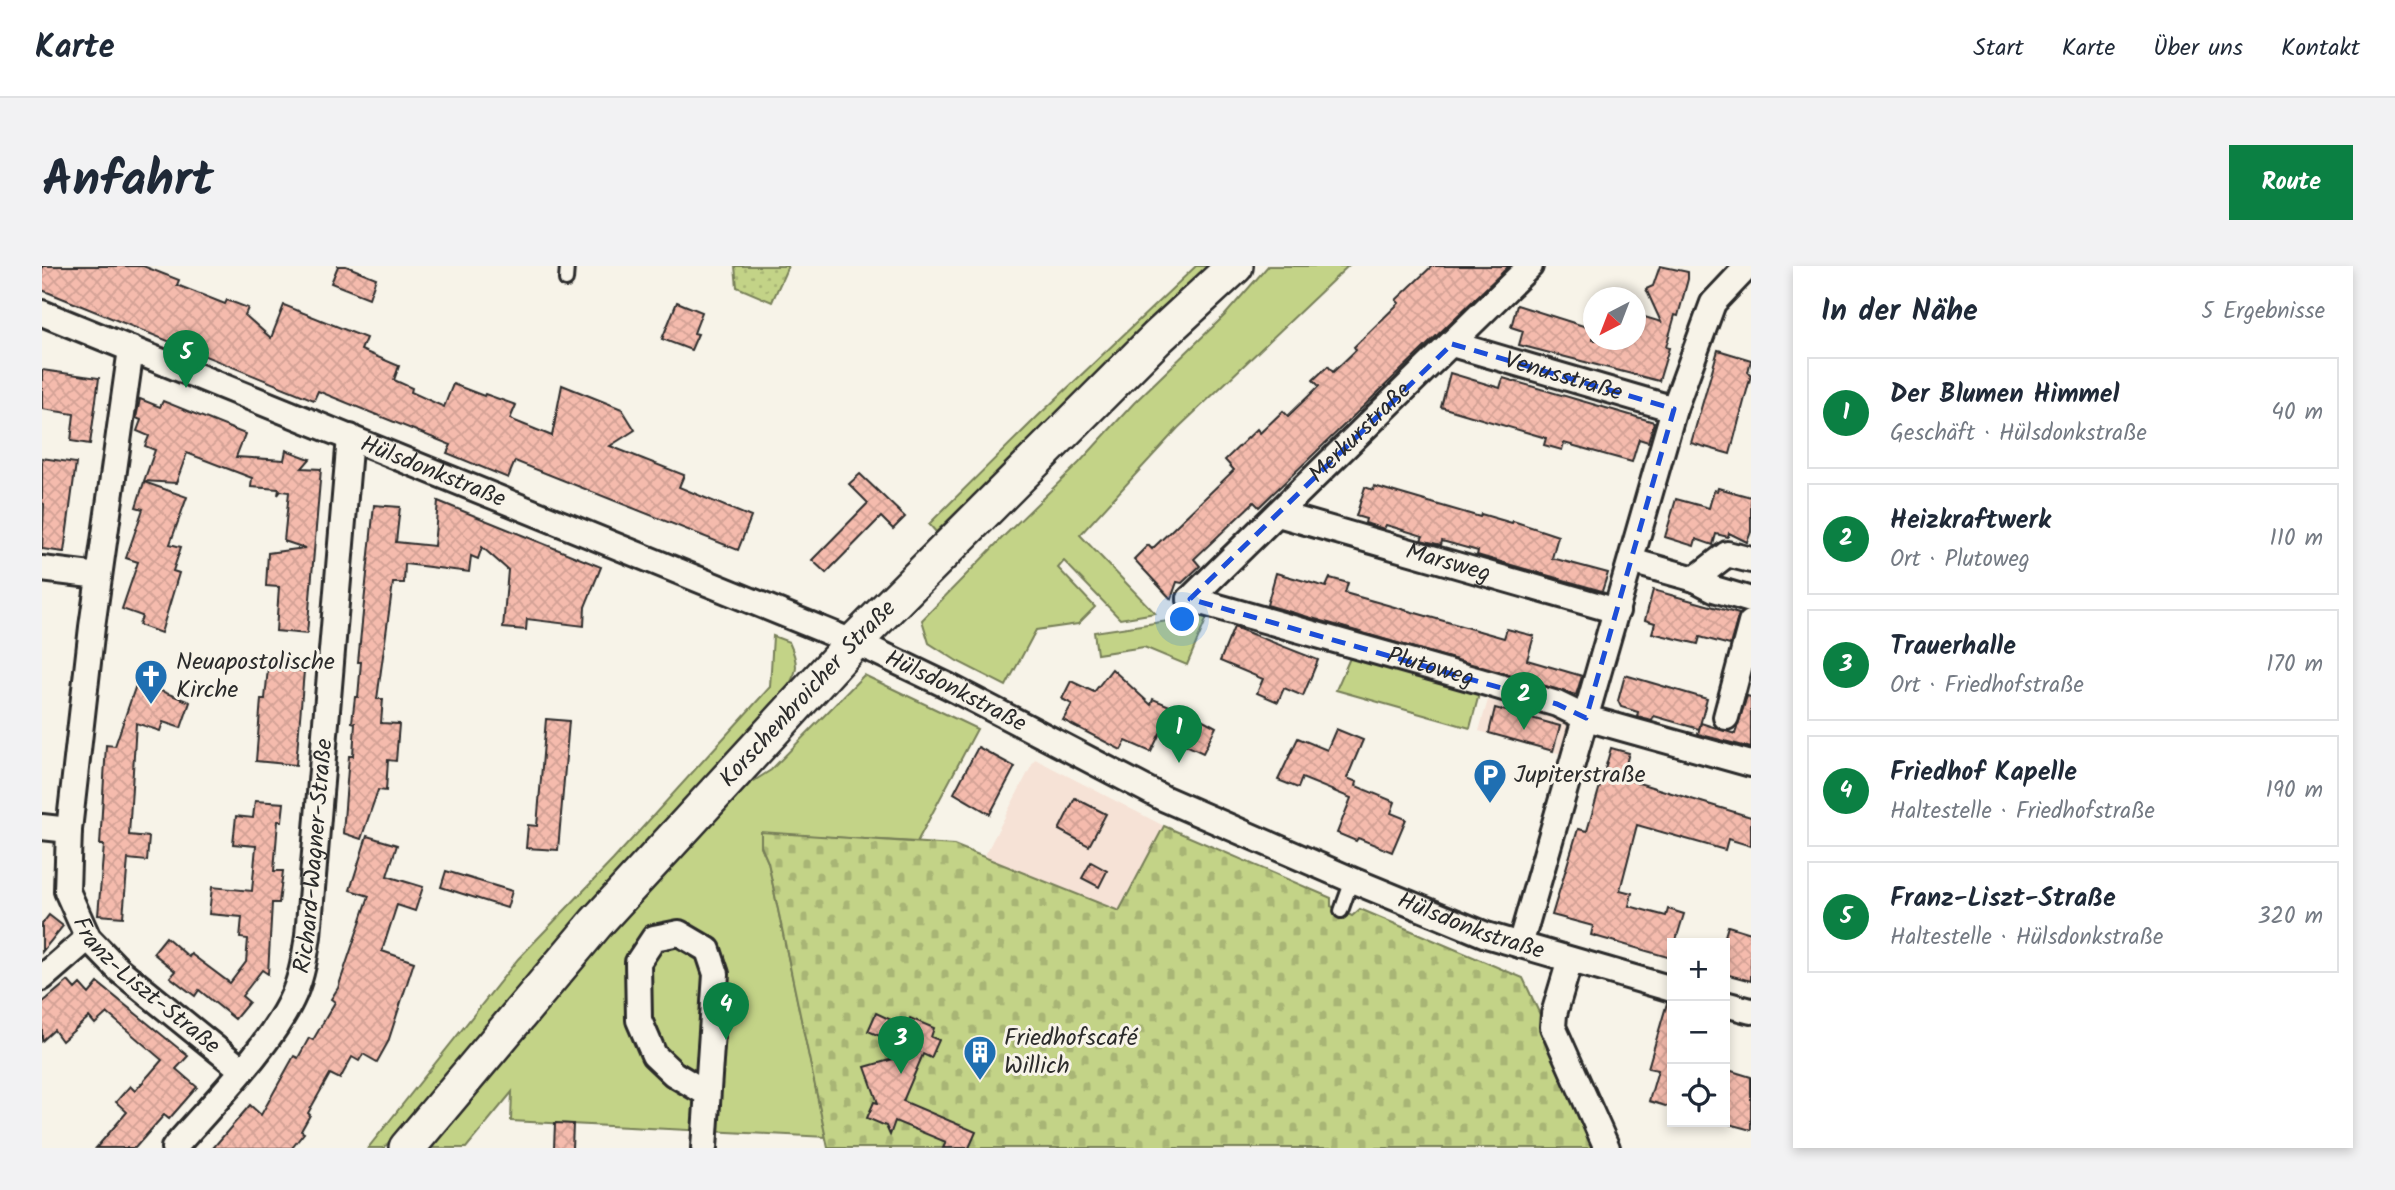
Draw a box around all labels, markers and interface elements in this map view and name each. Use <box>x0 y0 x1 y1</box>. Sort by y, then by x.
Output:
text: Karte <box>35 22 115 75</box>
text: Start <box>1973 29 2024 68</box>
text: Karte <box>2062 29 2115 68</box>
text: Über uns <box>2153 29 2243 68</box>
text: Kontakt <box>2281 29 2360 68</box>
text: Anfahrt <box>42 143 214 221</box>
button: Route <box>2229 145 2353 220</box>
north arrow <box>1583 287 1646 350</box>
text: In der Nähe <box>1821 288 1978 336</box>
text: 5 Ergebnisse <box>2201 294 2325 330</box>
pin: 5 <box>163 330 209 388</box>
street label: Venusstraße <box>1499 341 1627 412</box>
street label: Merkurstraße <box>1299 372 1421 493</box>
text: Der Blumen Himmel <box>1890 374 2119 416</box>
text: 1 <box>1843 395 1849 431</box>
text: 40 m <box>2271 395 2323 431</box>
text: Geschäft · Hülsdonkstraße <box>1890 416 2147 452</box>
street label: Hülsdonkstraße <box>354 425 512 519</box>
text: Heizkraftwerk <box>1890 500 2051 542</box>
text: 2 <box>1839 521 1853 557</box>
text: 110 m <box>2270 521 2323 557</box>
street label: Marsweg <box>1401 532 1495 593</box>
text: Ort · Plutoweg <box>1890 542 2030 578</box>
street label: Korschenbroicher Straße <box>710 590 906 797</box>
your location <box>1165 602 1199 636</box>
text: Trauerhalle <box>1890 626 2016 668</box>
street label: Plutoweg <box>1382 636 1479 698</box>
street label: Hülsdonkstraße <box>878 639 1034 743</box>
place label: Neuapostolische Kirche <box>176 643 335 710</box>
text: 3 <box>1840 647 1852 683</box>
text: 170 m <box>2266 647 2323 683</box>
church icon: Neuapostolische Kirche <box>132 657 170 706</box>
text: Ort · Friedhofstraße <box>1890 668 2084 704</box>
pin: 2 <box>1501 672 1547 730</box>
pin: 1 <box>1156 705 1202 763</box>
street label: Richard-Wagner-Straße <box>282 737 344 977</box>
text: Friedhof Kapelle <box>1890 752 2077 794</box>
parking icon: Jupiterstraße <box>1471 756 1509 805</box>
place label: Jupiterstraße <box>1514 756 1646 795</box>
text: 4 <box>1840 773 1852 809</box>
text: 190 m <box>2266 773 2323 809</box>
text: Haltestelle · Friedhofstraße <box>1890 794 2155 830</box>
text: Franz-Liszt-Straße <box>1890 878 2116 920</box>
street label: Hülsdonkstraße <box>1391 881 1549 970</box>
text: 5 <box>1840 899 1852 935</box>
text: 320 m <box>2257 899 2323 935</box>
street label: Franz-Liszt-Straße <box>61 910 229 1065</box>
text: Haltestelle · Hülsdonkstraße <box>1890 920 2163 956</box>
map controls <box>1667 938 1730 1127</box>
button: + <box>1667 938 1730 1001</box>
pin: 4 <box>703 982 749 1040</box>
button: − <box>1667 1001 1730 1064</box>
pin: 3 <box>878 1016 924 1074</box>
place label: Friedhofscafé Willich <box>1004 1019 1139 1086</box>
building icon: Friedhofscafé Willich <box>961 1033 999 1082</box>
button: locate <box>1667 1064 1730 1127</box>

